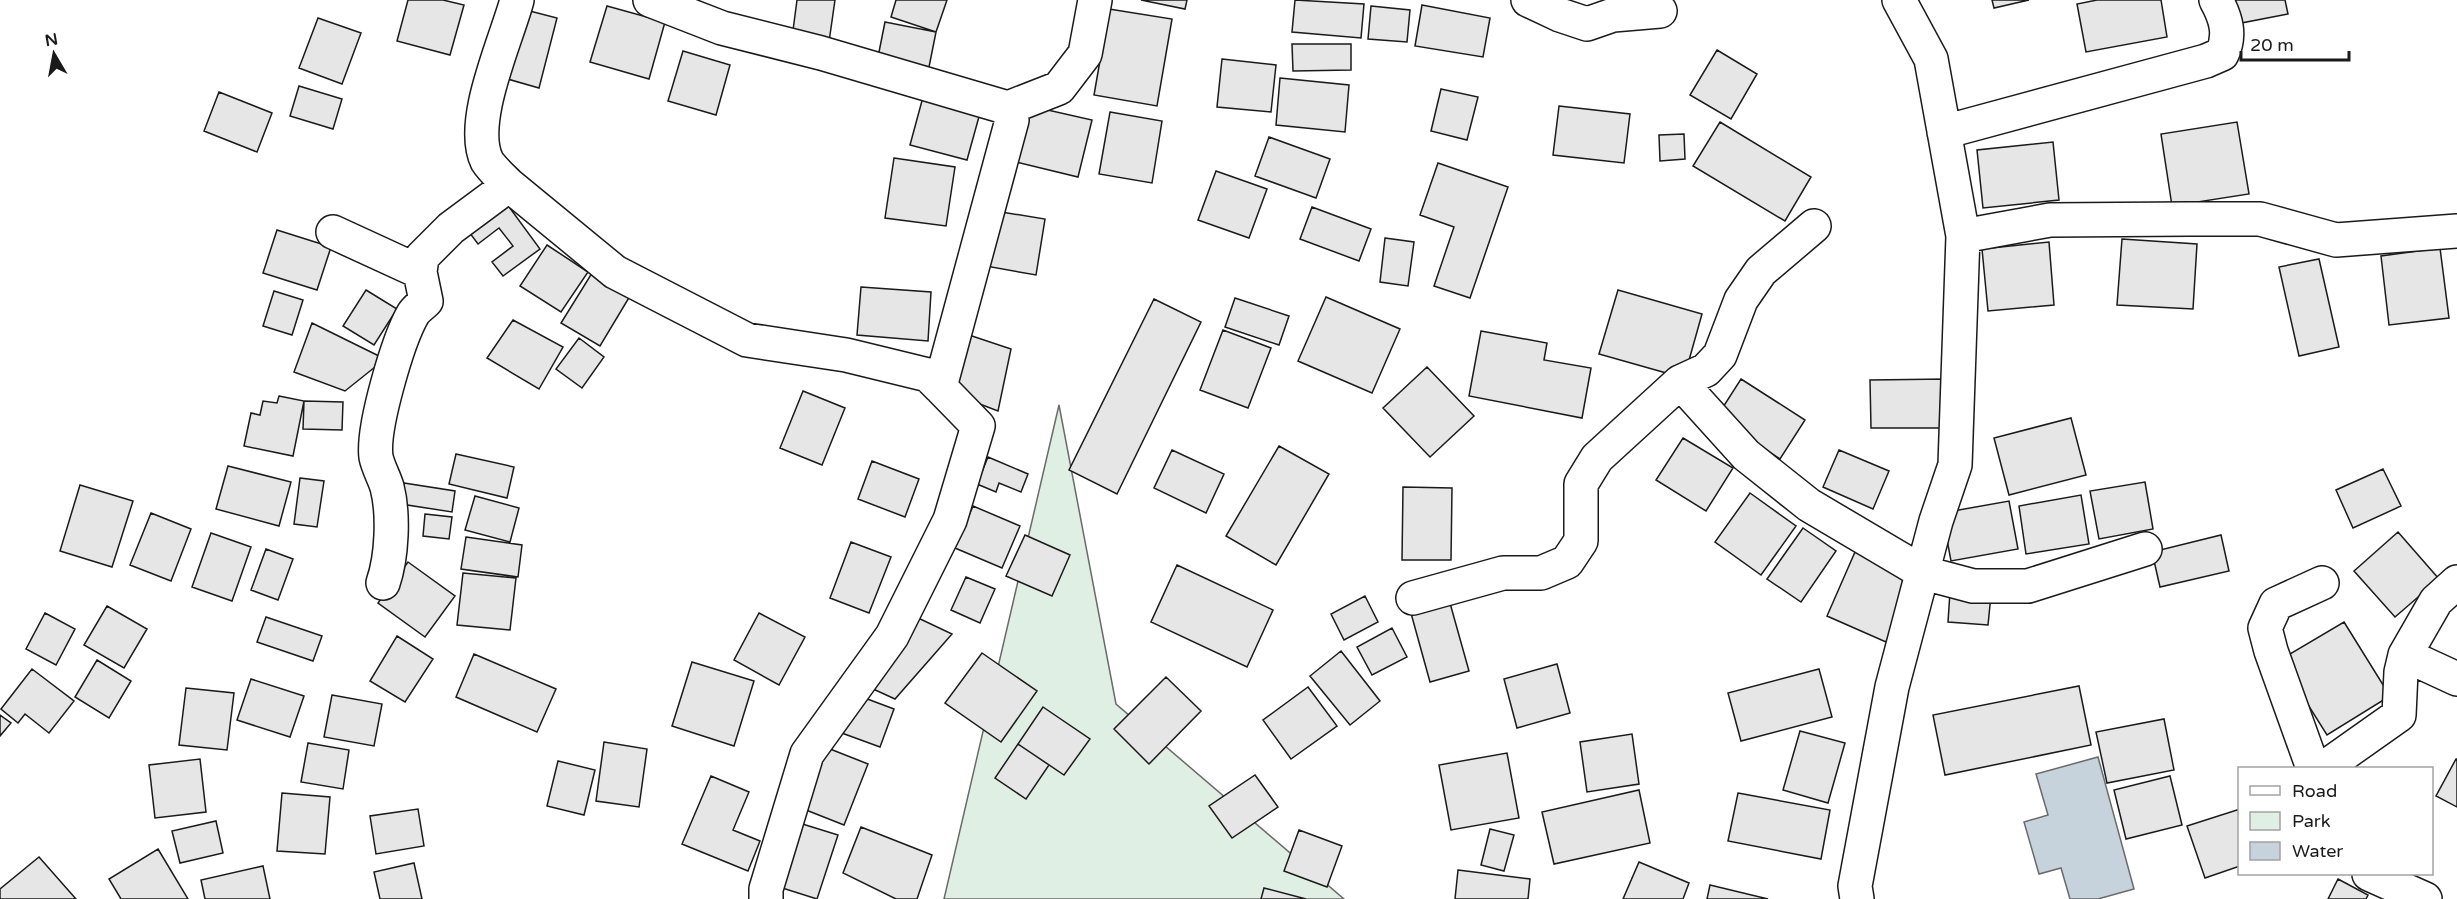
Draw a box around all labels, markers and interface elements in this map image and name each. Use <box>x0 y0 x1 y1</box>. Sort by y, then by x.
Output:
north arrow <box>24 24 84 84</box>
scale bar <box>2241 24 2349 62</box>
text: N <box>44 29 60 51</box>
text: 20 m <box>2250 34 2294 56</box>
legend <box>2238 767 2433 875</box>
text: Road <box>2292 780 2337 802</box>
text: Park <box>2292 810 2331 832</box>
text: Water <box>2292 840 2343 862</box>

